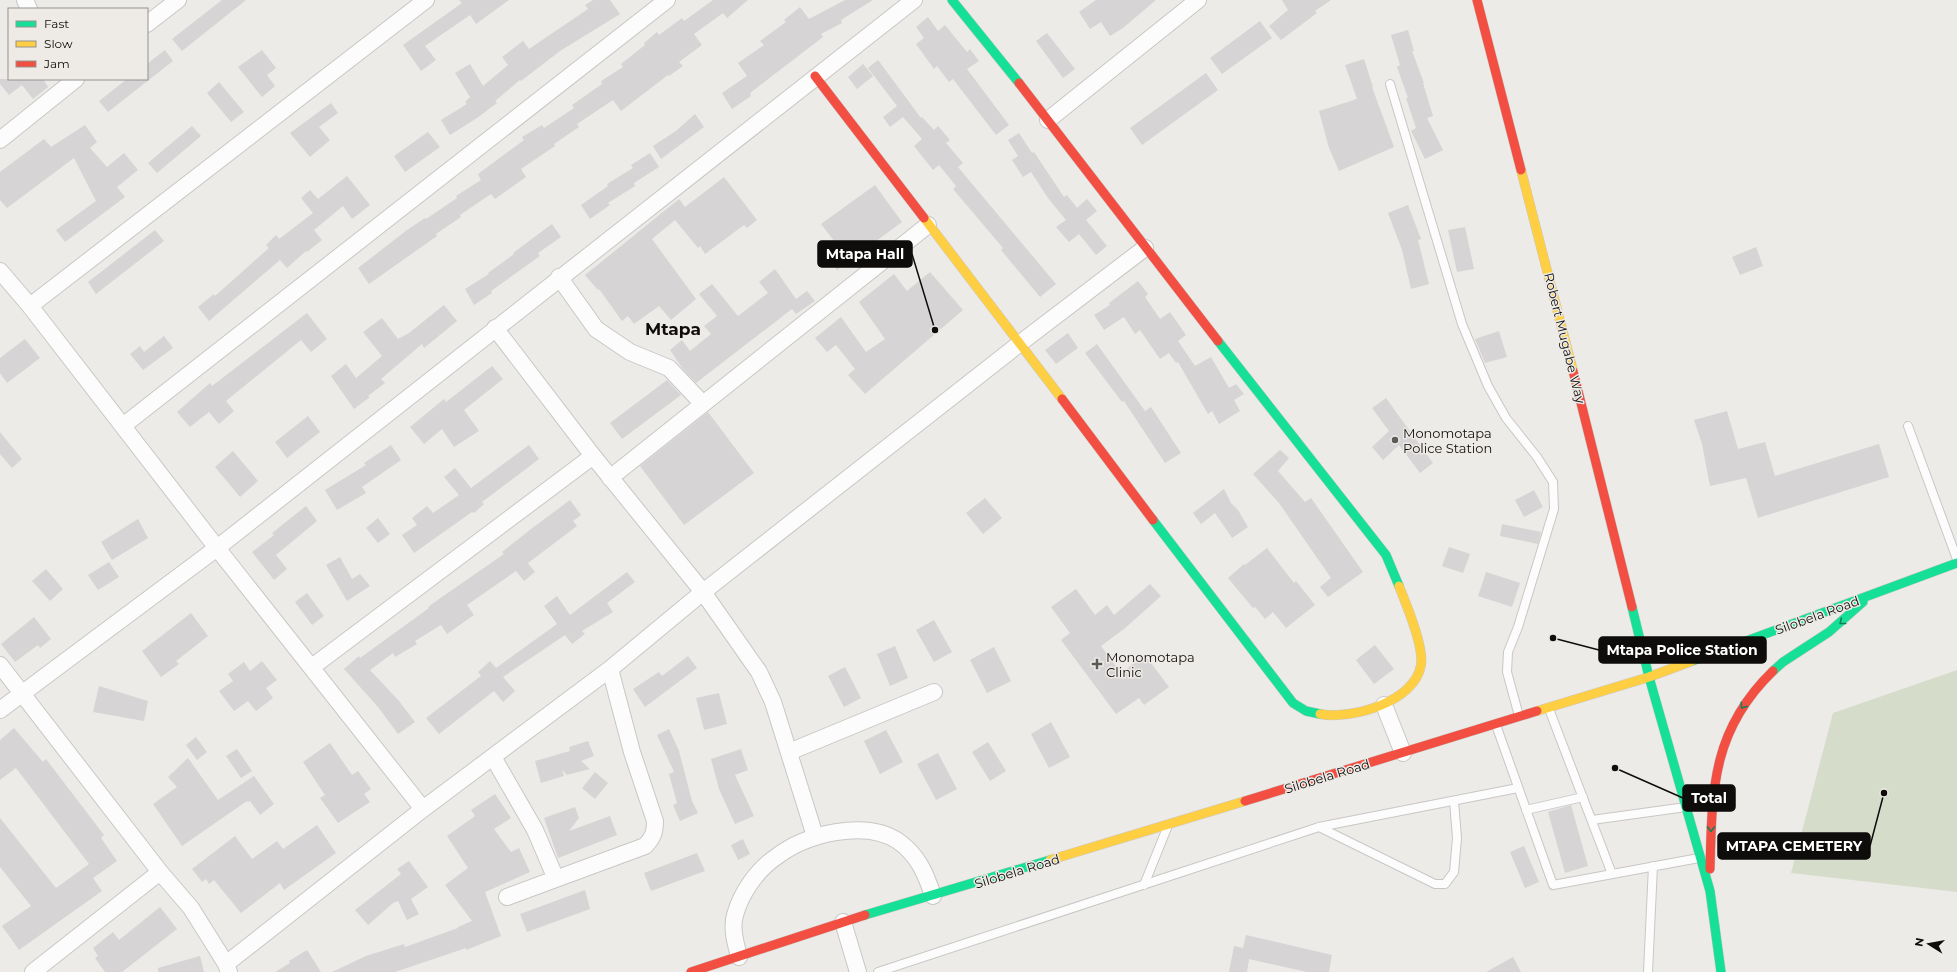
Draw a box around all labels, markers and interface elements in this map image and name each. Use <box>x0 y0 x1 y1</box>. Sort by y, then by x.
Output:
legend <box>8 8 148 80</box>
text: Fast <box>44 16 69 31</box>
text: Slow <box>44 36 73 51</box>
text: Jam <box>43 56 70 71</box>
callout: Mtapa Hall <box>818 241 912 267</box>
text: Mtapa Hall <box>826 245 904 263</box>
street label: Robert Mugabe Way <box>1541 271 1589 406</box>
district label: Mtapa <box>645 319 701 339</box>
place label: Monomotapa Police Station <box>1403 425 1492 456</box>
marker: Monomotapa Police Station <box>1390 435 1400 445</box>
street label: Silobela Road <box>1773 592 1861 638</box>
one-way arrow <box>1839 618 1846 625</box>
callout: Mtapa Police Station <box>1599 637 1766 663</box>
text: Mtapa Police Station <box>1606 641 1758 659</box>
place label: Monomotapa Clinic <box>1106 649 1195 680</box>
marker: Monomotapa Clinic <box>1091 658 1103 670</box>
one-way arrow <box>1741 701 1748 708</box>
street label: Silobela Road <box>1282 755 1372 797</box>
callout: Total <box>1683 785 1735 811</box>
text: Total <box>1691 789 1727 807</box>
one-way arrow <box>1707 826 1716 832</box>
callout: MTAPA CEMETERY <box>1718 833 1870 859</box>
text: MTAPA CEMETERY <box>1726 837 1863 855</box>
street label: Silobela Road <box>972 850 1062 892</box>
north arrow <box>1909 924 1949 964</box>
text: N <box>1911 936 1927 948</box>

